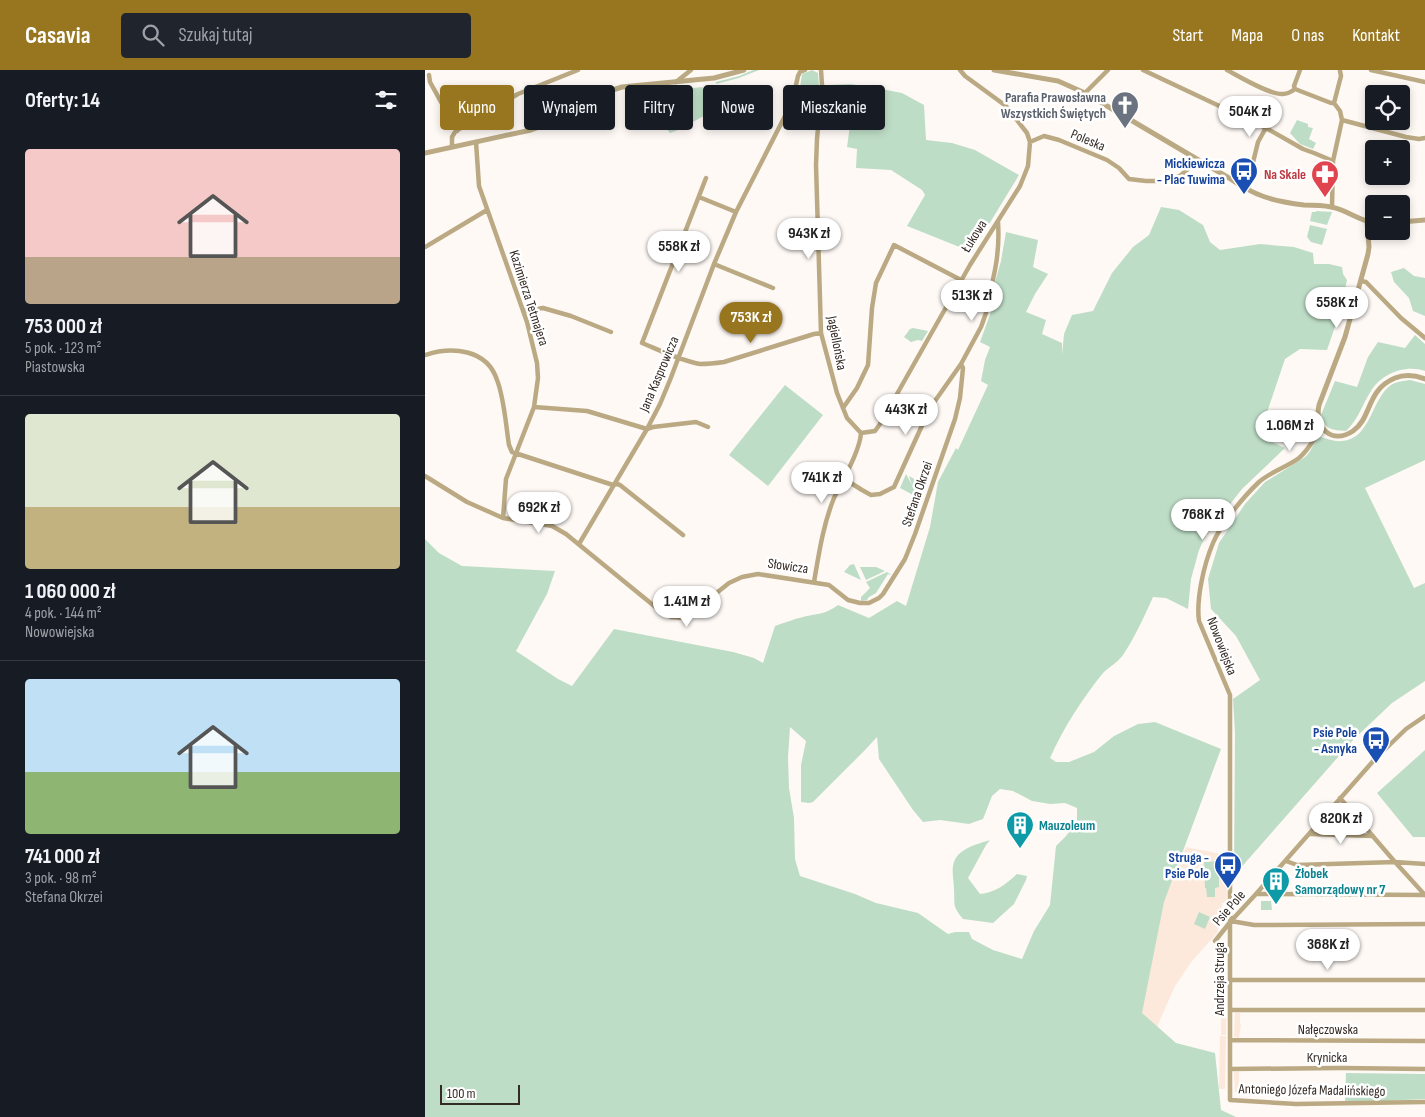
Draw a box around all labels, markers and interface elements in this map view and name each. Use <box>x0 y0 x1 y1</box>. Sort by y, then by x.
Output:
search box <box>121 13 471 58</box>
text: Casavia <box>25 21 91 50</box>
icon: search <box>139 21 167 49</box>
text: Szukaj tutaj <box>179 24 252 47</box>
text: Start <box>1172 25 1203 46</box>
text: Mapa <box>1231 25 1263 46</box>
text: O nas <box>1291 25 1324 46</box>
text: Kontakt <box>1352 25 1400 46</box>
chip: Kupno <box>440 85 514 130</box>
chip: Wynajem <box>524 85 615 130</box>
chip: Filtry <box>625 85 693 130</box>
chip: Nowe <box>703 85 773 130</box>
chip: Mieszkanie <box>783 85 885 130</box>
map controls <box>1365 85 1410 240</box>
button: locate <box>1365 85 1410 130</box>
icon: filters <box>372 86 400 114</box>
text: Oferty: 14 <box>25 88 100 113</box>
place label: Parafia Prawosławna Wszystkich Świętych <box>1001 89 1106 122</box>
church icon: Parafia Prawosławna Wszystkich Świętych <box>1110 90 1140 129</box>
pin: 504K zł <box>1204 96 1296 138</box>
text: 504K zł <box>1229 102 1271 121</box>
street label: Poleska <box>1068 125 1108 155</box>
button: + <box>1365 140 1410 185</box>
place label: Mickiewicza - Plac Tuwima <box>1157 155 1225 188</box>
bus stop icon: Mickiewicza - Plac Tuwima <box>1229 156 1259 195</box>
pharmacy icon: Na Skale <box>1310 159 1340 198</box>
place label: Na Skale <box>1264 166 1306 183</box>
icon: home <box>168 181 258 271</box>
button: − <box>1365 195 1410 240</box>
street label: Łukowa <box>957 217 990 256</box>
pin: 943K zł <box>763 218 855 260</box>
text: 943K zł <box>788 224 830 243</box>
pin: 558K zł <box>633 230 725 273</box>
text: 558K zł <box>658 237 700 256</box>
street label: Kazimierza Tetmajera <box>506 248 552 348</box>
pin: 513K zł <box>926 280 1018 322</box>
text: 513K zł <box>952 286 992 305</box>
pin: 558K zł <box>1291 286 1383 329</box>
text: 558K zł <box>1316 293 1358 312</box>
pin: 753K zł <box>705 302 797 344</box>
text: 753K zł <box>730 308 772 327</box>
street label: Jagiellońska <box>823 313 851 372</box>
text: 753 000 zł <box>25 314 102 339</box>
street label: Jana Kasprowicza <box>635 334 683 415</box>
text: 5 pok. · 123 m² <box>25 339 102 358</box>
text: Piastowska <box>25 358 85 377</box>
pin: 443K zł <box>860 394 952 436</box>
text: 443K zł <box>885 400 927 419</box>
pin: 1.06M zł <box>1238 410 1342 452</box>
text: 1.06M zł <box>1266 416 1314 435</box>
icon: home <box>168 447 258 537</box>
street label: Stefana Okrzei <box>898 459 936 529</box>
pin: 741K zł <box>776 462 868 504</box>
text: 741K zł <box>802 468 842 487</box>
pin: 692K zł <box>493 492 585 534</box>
text: 692K zł <box>518 498 560 517</box>
pin: 768K zł <box>1157 498 1249 541</box>
text: 768K zł <box>1182 505 1224 524</box>
street label: Słowicza <box>767 555 809 577</box>
text: 1 060 000 zł <box>25 579 115 604</box>
pin: 1.41M zł <box>635 586 739 628</box>
text: 1.41M zł <box>664 592 710 611</box>
text: 4 pok. · 144 m² <box>25 604 102 623</box>
street label: Nowowiejska <box>1203 615 1241 677</box>
text: Nowowiejska <box>25 623 95 642</box>
icon: home <box>168 712 258 802</box>
place label: Psie Pole - Asnyka <box>1313 724 1357 757</box>
bus stop icon: Psie Pole - Asnyka <box>1361 725 1391 764</box>
pin: 820K zł <box>1295 802 1387 845</box>
text: 820K zł <box>1320 809 1362 828</box>
building icon: Mauzoleum <box>1005 810 1035 849</box>
place label: Mauzoleum <box>1039 817 1095 834</box>
text: 741 000 zł <box>25 844 100 869</box>
place label: Struga - Psie Pole <box>1165 849 1209 882</box>
bus stop icon: Struga - Psie Pole <box>1213 850 1243 889</box>
place label: Żłobek Samorządowy nr 7 <box>1295 865 1386 898</box>
building icon: Żłobek Samorządowy nr 7 <box>1261 866 1291 905</box>
text: 3 pok. · 98 m² <box>25 869 97 888</box>
street label: Psie Pole <box>1209 887 1249 929</box>
text: Stefana Okrzei <box>25 888 103 907</box>
pin: 368K zł <box>1282 928 1374 971</box>
text: 368K zł <box>1307 935 1349 954</box>
street label: Andrzeja Struga <box>1211 942 1228 1017</box>
street label: Nałęczowska <box>1298 1021 1358 1038</box>
street label: Krynicka <box>1307 1049 1347 1066</box>
street label: Antoniego Józefa Madalińskiego <box>1237 1080 1386 1100</box>
scale bar <box>440 1082 520 1105</box>
text: 100 m <box>447 1085 476 1102</box>

